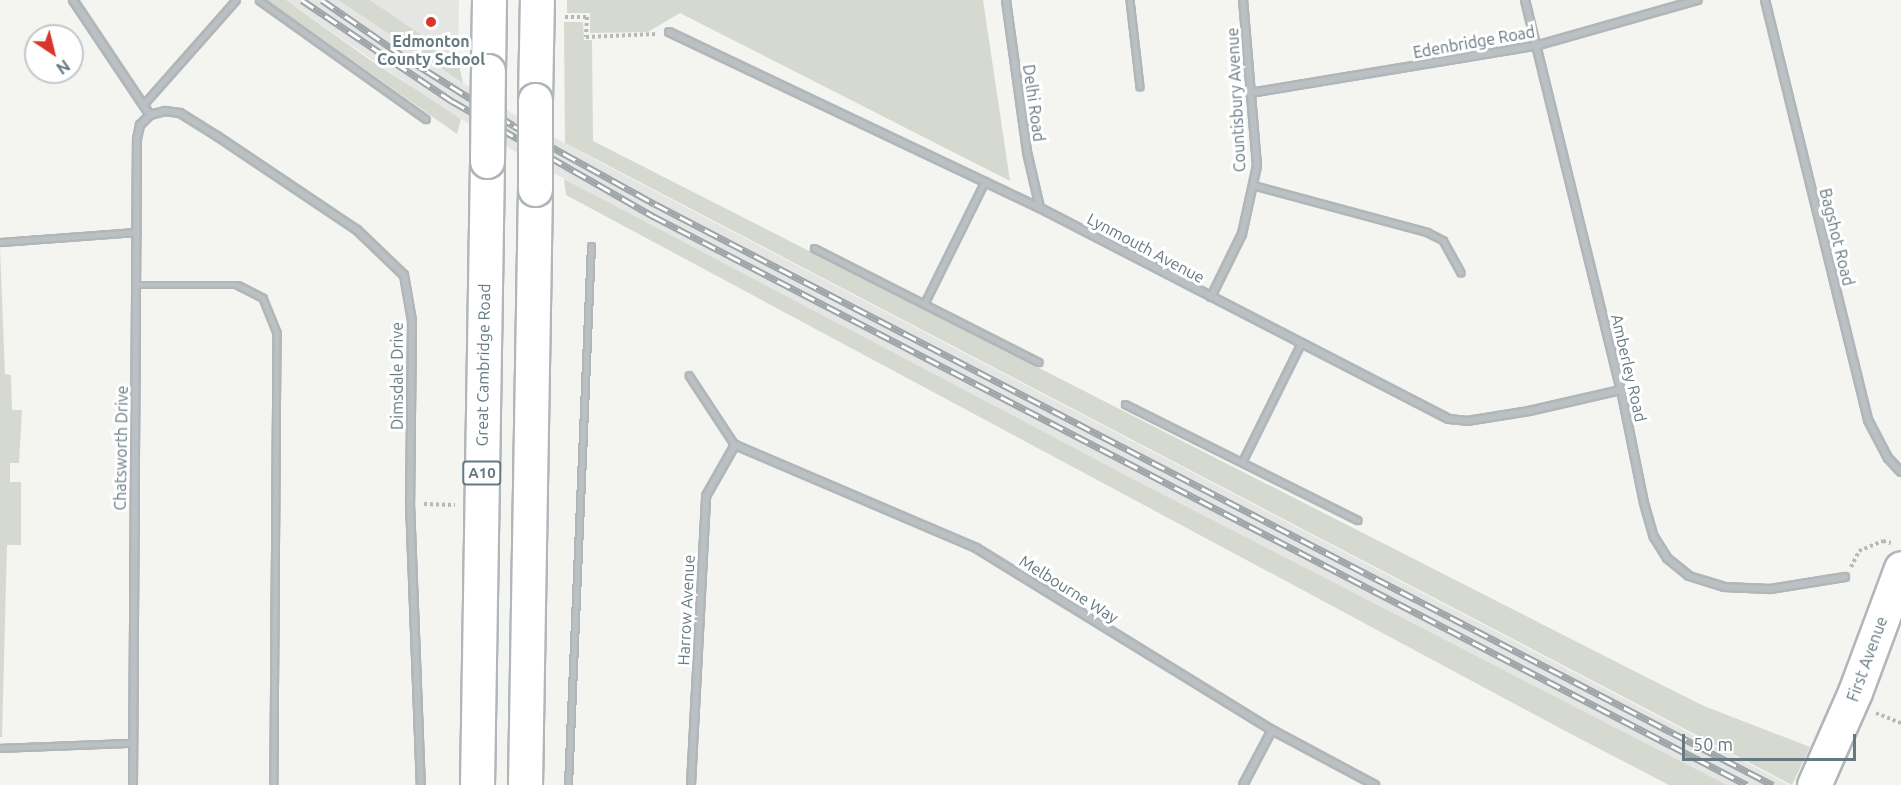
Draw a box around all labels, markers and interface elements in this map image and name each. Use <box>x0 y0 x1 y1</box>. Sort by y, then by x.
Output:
marker: Edmonton County School <box>424 15 438 29</box>
street label: Edenbridge Road <box>1412 22 1536 62</box>
north arrow <box>24 24 84 84</box>
street label: Countisbury Avenue <box>1223 27 1249 173</box>
place label: Edmonton County School <box>377 31 485 69</box>
text: N <box>53 56 73 78</box>
street label: Delhi Road <box>1019 63 1049 143</box>
street label: Bagshot Road <box>1816 186 1858 288</box>
street label: Lynmouth Avenue <box>1084 209 1208 287</box>
street label: Great Cambridge Road <box>472 283 494 447</box>
street label: Amberley Road <box>1607 312 1651 424</box>
street label: Dimsdale Drive <box>387 322 407 430</box>
street label: Chatsworth Drive <box>110 385 132 511</box>
road number: A10 <box>461 461 503 485</box>
street label: Melbourne Way <box>1016 551 1122 627</box>
street label: Harrow Avenue <box>674 554 698 666</box>
street label: First Avenue <box>1843 614 1891 704</box>
scale bar <box>1685 722 1859 760</box>
text: 50 m <box>1693 734 1733 754</box>

